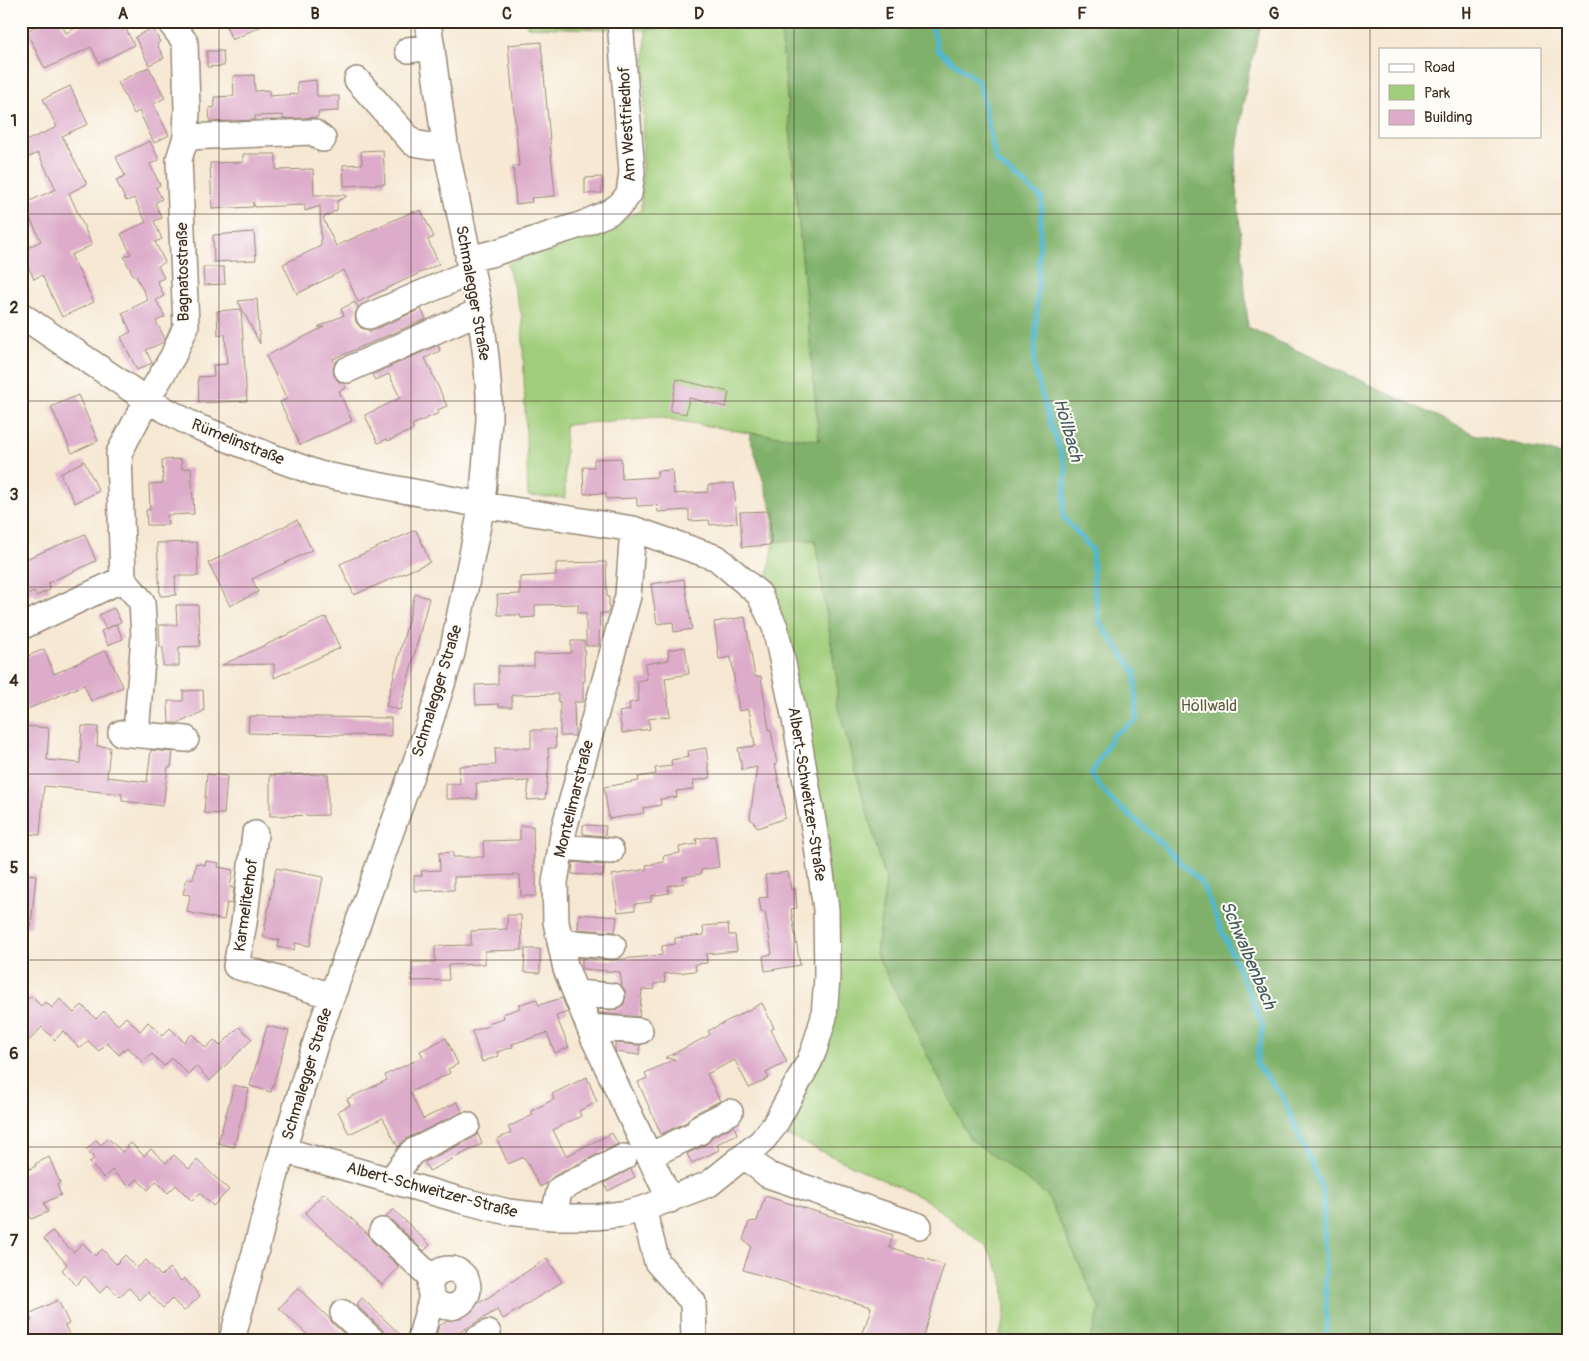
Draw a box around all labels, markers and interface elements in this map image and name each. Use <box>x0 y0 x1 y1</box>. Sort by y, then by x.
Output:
text: A <box>118 4 129 24</box>
text: B <box>310 4 320 24</box>
text: C <box>502 4 512 24</box>
text: D <box>694 4 704 24</box>
text: E <box>886 4 895 24</box>
text: F <box>1077 4 1087 24</box>
text: G <box>1269 4 1280 24</box>
text: H <box>1461 4 1471 24</box>
legend <box>1379 48 1542 138</box>
text: Road <box>1424 58 1455 77</box>
street label: Am Westfriedhof <box>614 65 640 183</box>
text: Park <box>1424 84 1451 103</box>
text: Building <box>1424 108 1472 127</box>
text: 1 <box>11 111 17 131</box>
street label: Bagnatostraße <box>172 222 194 322</box>
street label: Schmalegger Straße <box>451 224 495 362</box>
text: 2 <box>10 298 19 318</box>
water label: Höllbach <box>1048 396 1088 466</box>
street label: Rümelinstraße <box>189 414 287 470</box>
text: 3 <box>10 485 19 505</box>
street label: Schmalegger Straße <box>407 622 467 759</box>
text: 4 <box>9 671 19 691</box>
park label: Höllwald <box>1181 696 1237 716</box>
street label: Albert-Schweitzer-Straße <box>783 705 831 883</box>
street label: Montelimarstraße <box>550 738 598 860</box>
street label: Karmeliterhof <box>230 856 263 953</box>
text: 5 <box>10 858 19 878</box>
water label: Schwalbenbach <box>1215 897 1282 1014</box>
street label: Schmalegger Straße <box>277 1005 337 1142</box>
text: 6 <box>9 1044 19 1064</box>
street label: Albert-Schweitzer-Straße <box>344 1158 520 1222</box>
text: 7 <box>10 1231 19 1251</box>

